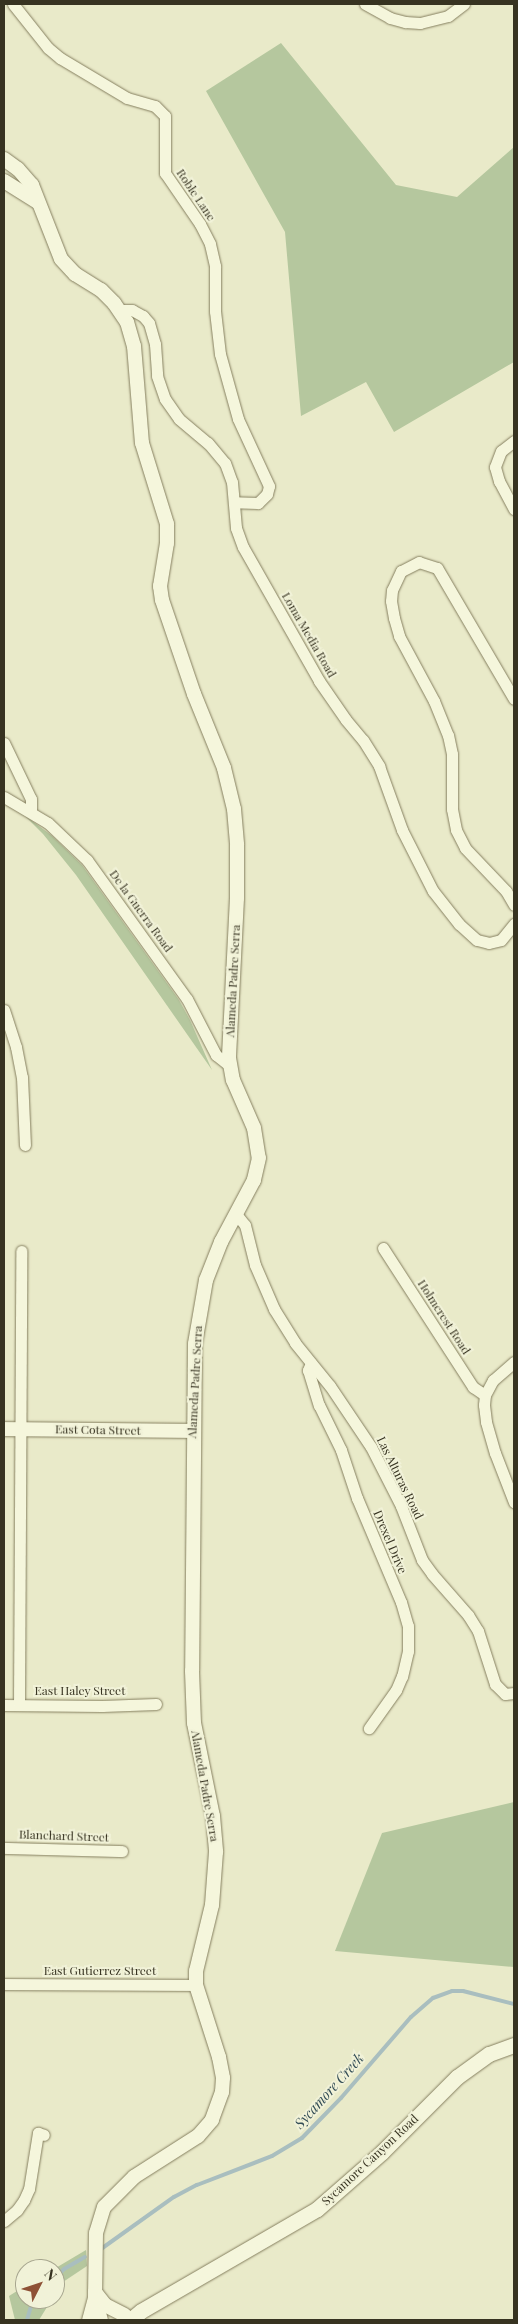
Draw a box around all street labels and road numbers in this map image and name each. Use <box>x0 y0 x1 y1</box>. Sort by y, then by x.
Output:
street label: Roble Lane <box>173 166 219 224</box>
street label: Loma Media Road <box>279 590 339 680</box>
street label: De la Guerra Road <box>106 867 176 955</box>
street label: Alameda Padre Serra <box>223 924 243 1038</box>
street label: Holmcrest Road <box>414 1277 474 1357</box>
street label: Alameda Padre Serra <box>185 1325 205 1439</box>
street label: East Cota Street <box>55 1422 141 1438</box>
street label: Las Alturas Road <box>374 1434 426 1522</box>
street label: Drexel Drive <box>370 1508 410 1576</box>
street label: East Haley Street <box>34 1684 126 1698</box>
street label: Alameda Padre Serra <box>188 1729 222 1843</box>
street label: Blanchard Street <box>19 1827 109 1845</box>
street label: East Gutierrez Street <box>44 1964 156 1978</box>
street label: Sycamore Canyon Road <box>319 2111 421 2209</box>

